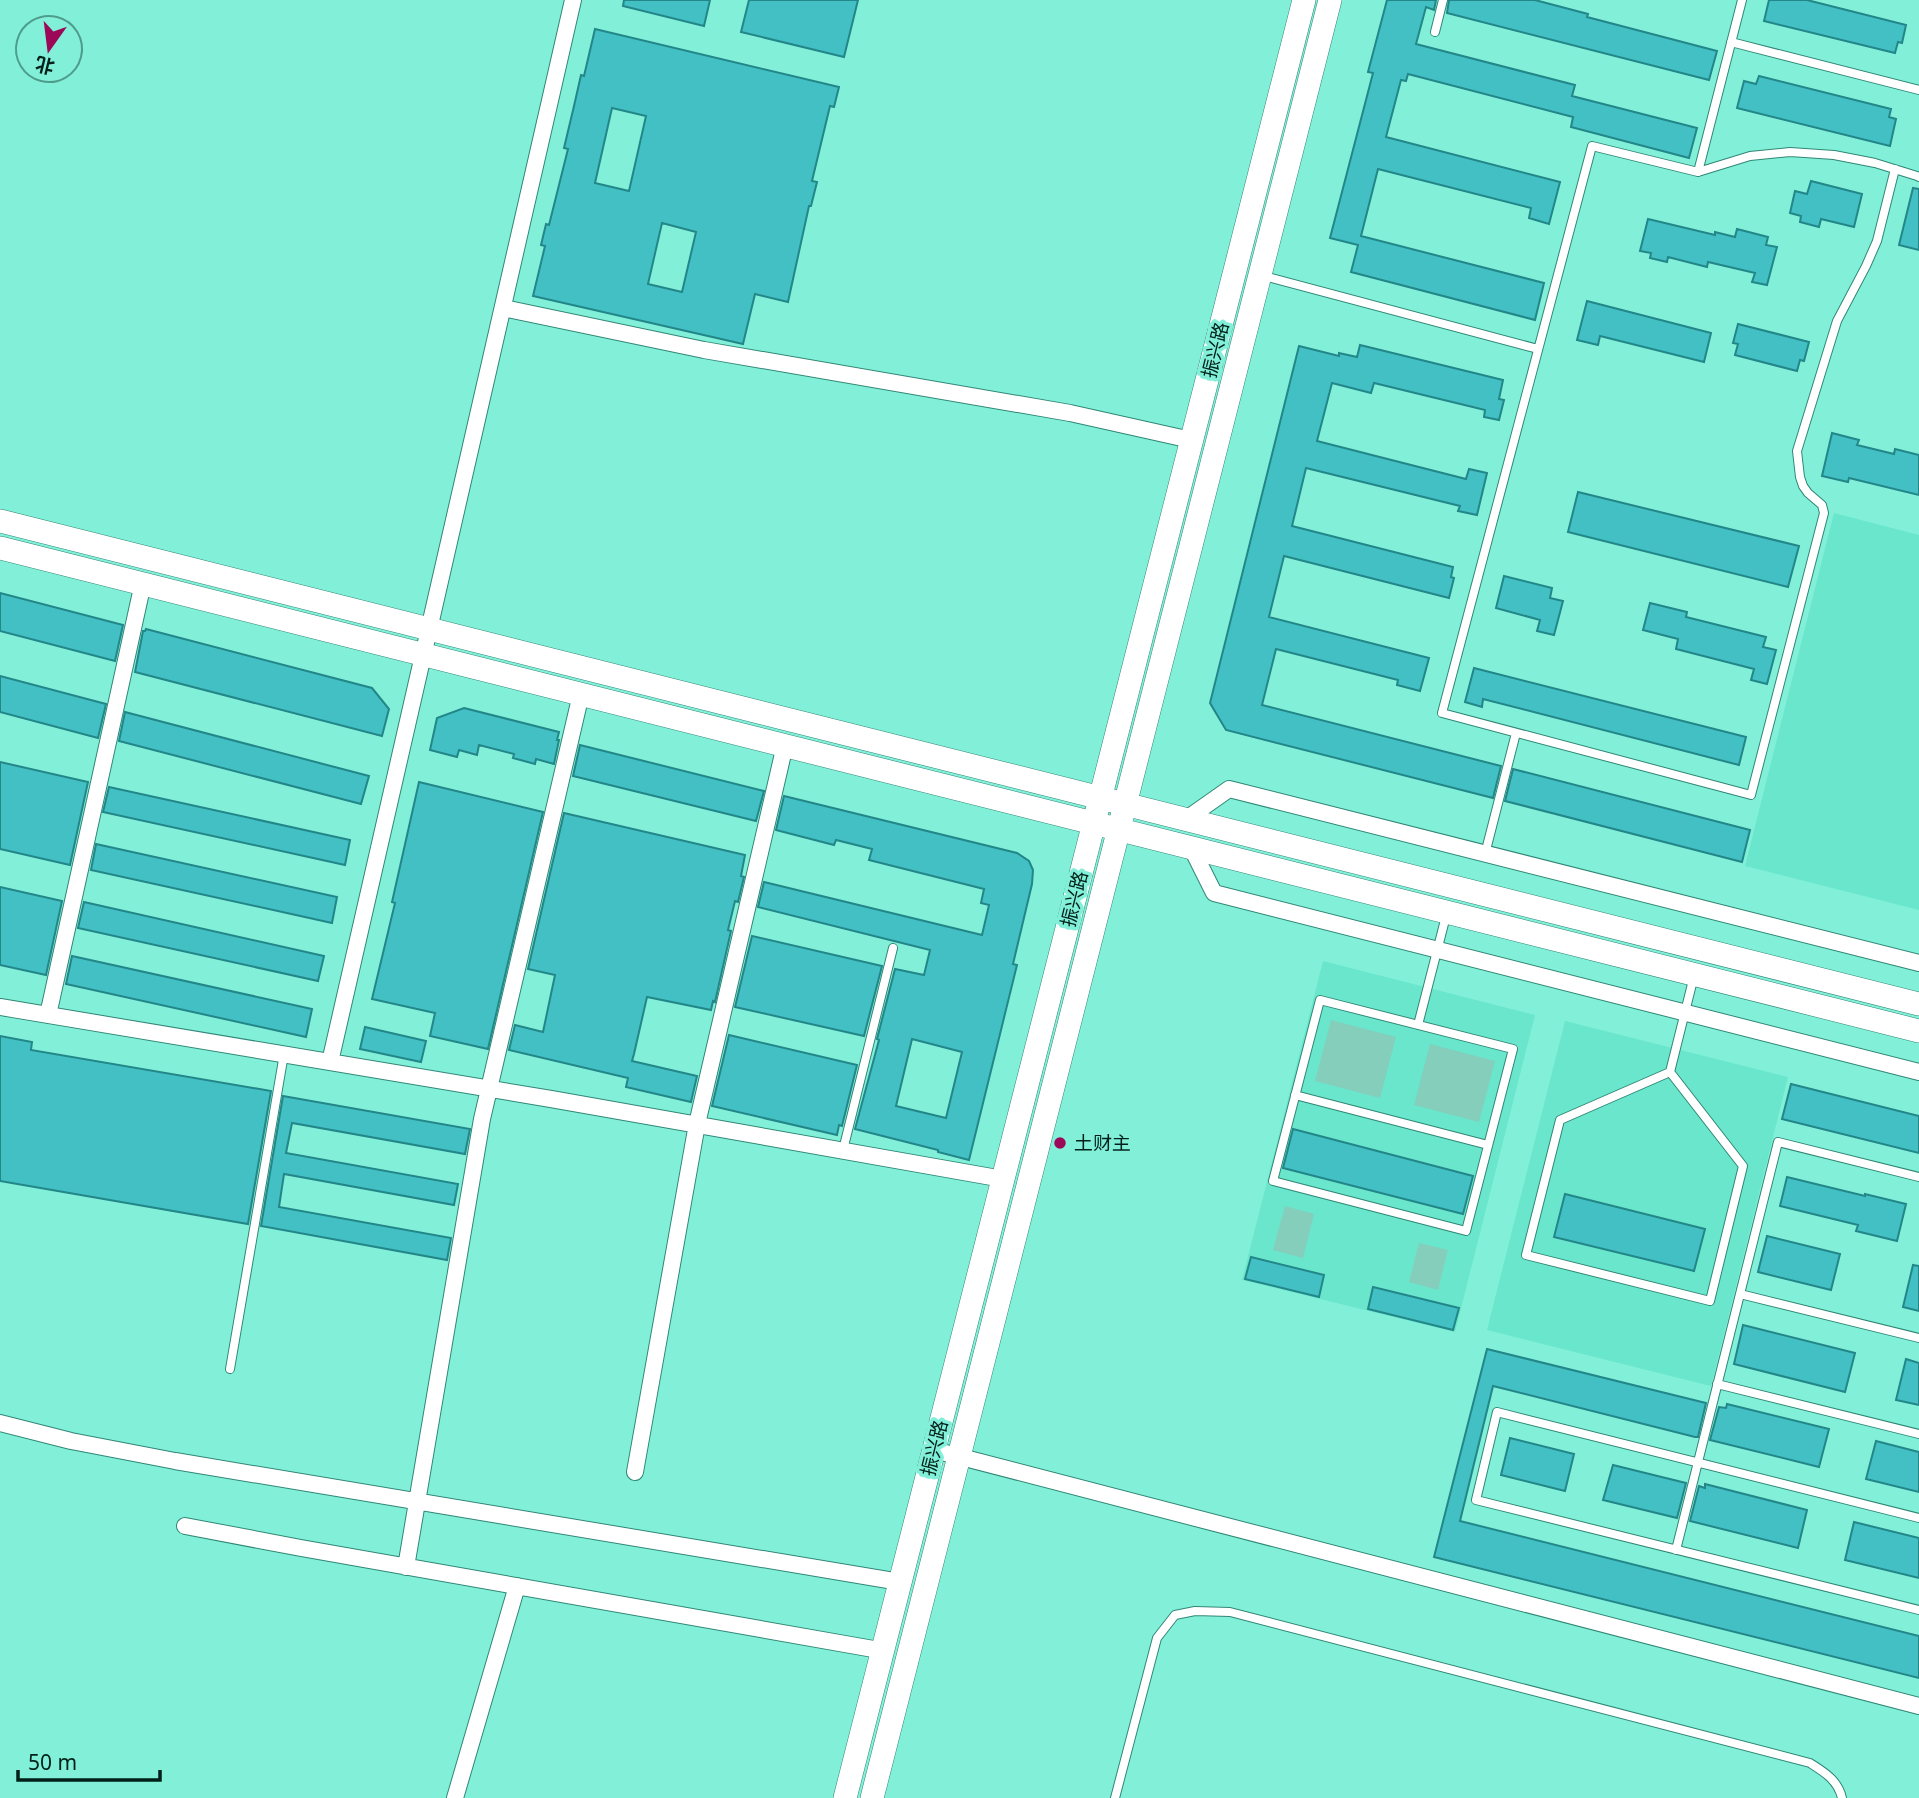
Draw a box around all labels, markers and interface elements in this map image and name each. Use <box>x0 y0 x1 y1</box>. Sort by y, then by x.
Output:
north arrow <box>14 14 84 84</box>
text: 北 <box>33 51 57 80</box>
street label: 振兴路 <box>1195 319 1235 381</box>
street label: 振兴路 <box>1054 868 1094 930</box>
place label: 土财主 <box>1074 1130 1131 1156</box>
marker: 土财主 <box>1052 1135 1068 1151</box>
street label: 振兴路 <box>914 1417 954 1479</box>
scale bar <box>18 1738 159 1782</box>
text: 50 m <box>28 1748 77 1776</box>

